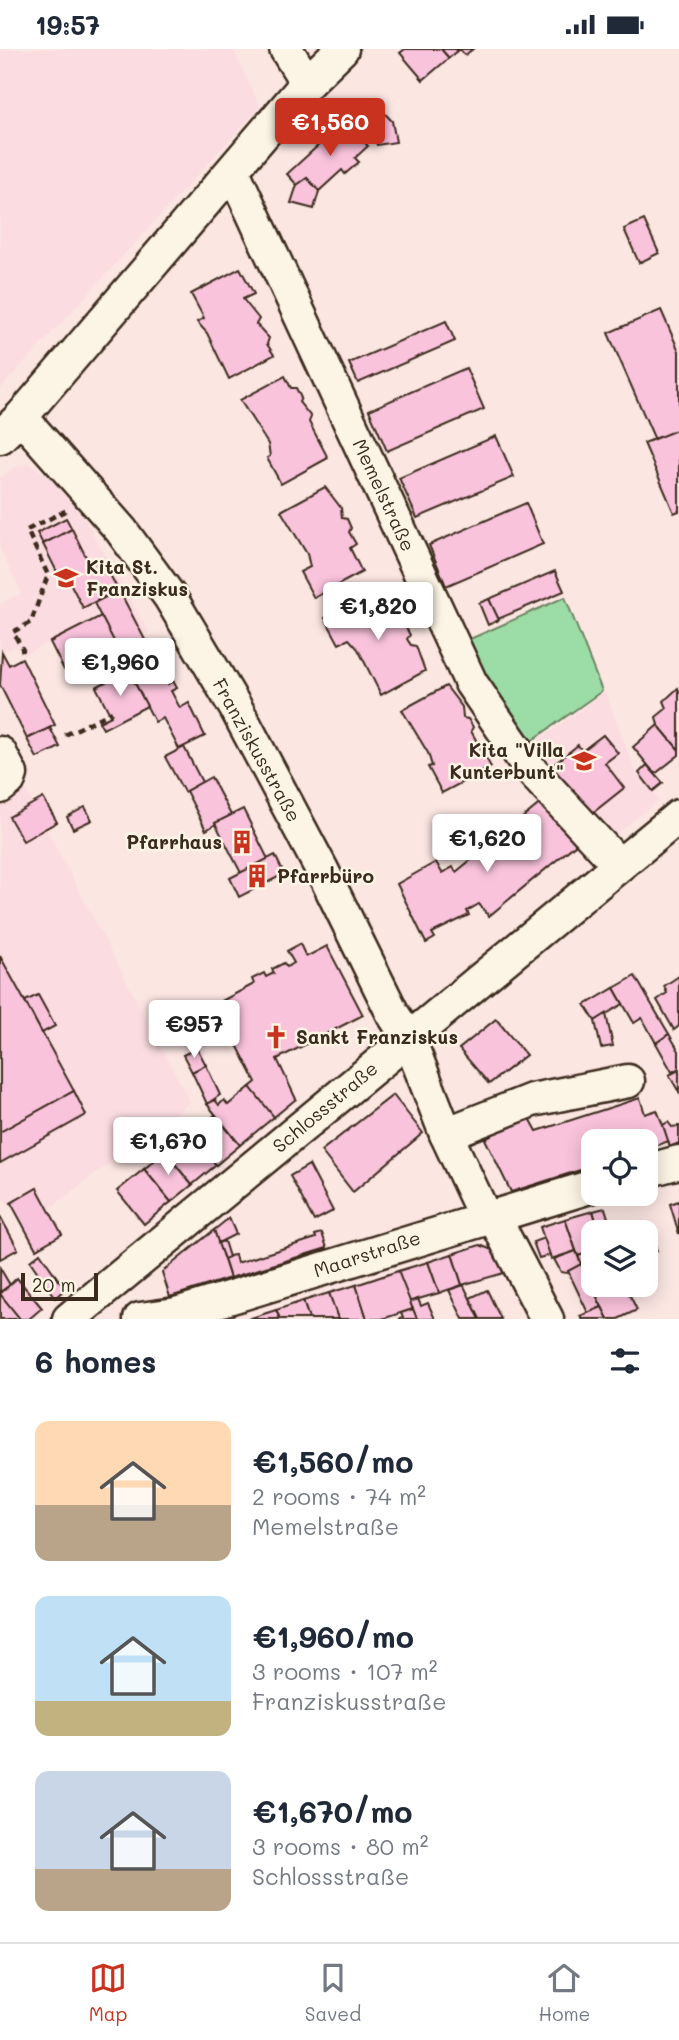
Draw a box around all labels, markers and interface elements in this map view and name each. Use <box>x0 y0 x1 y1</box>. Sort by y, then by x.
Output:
text: 19:57 <box>35 8 100 42</box>
pin: €1,560 <box>273 99 387 158</box>
text: €1,560 <box>291 106 369 136</box>
street label: Memelstraße <box>347 435 421 555</box>
place label: Kita St. Franziskus <box>86 554 188 601</box>
school or university icon: Kita St. Franziskus <box>52 564 80 592</box>
pin: €1,820 <box>321 583 435 642</box>
text: €1,820 <box>339 590 417 620</box>
pin: €1,960 <box>63 639 177 698</box>
text: €1,960 <box>81 646 159 676</box>
street label: Franziskusstraße <box>208 673 307 826</box>
place label: Kita "Villa Kunterbunt" <box>449 737 564 784</box>
school or university icon: Kita "Villa Kunterbunt" <box>570 747 598 775</box>
pin: €1,620 <box>430 815 544 874</box>
text: €1,620 <box>448 822 526 852</box>
building icon: Pfarrhaus <box>228 828 256 856</box>
place label: Pfarrhaus <box>126 829 222 854</box>
building icon: Pfarrbüro <box>243 862 271 890</box>
place label: Pfarrbüro <box>277 863 374 888</box>
pin: €957 <box>153 1000 235 1060</box>
text: €957 <box>165 1008 223 1038</box>
church icon: Sankt Franziskus <box>262 1023 290 1051</box>
place label: Sankt Franziskus <box>296 1024 458 1049</box>
street label: Schlossstraße <box>267 1055 382 1158</box>
pin: €1,670 <box>111 1117 225 1177</box>
text: €1,670 <box>129 1125 207 1155</box>
map controls <box>581 1129 658 1297</box>
button: locate <box>581 1129 658 1206</box>
button: layers <box>581 1220 658 1297</box>
street label: Maarstraße <box>310 1224 424 1283</box>
scale bar <box>21 1270 98 1302</box>
text: 20 m <box>32 1272 76 1297</box>
text: 6 homes <box>35 1341 156 1381</box>
icon: filters <box>606 1342 644 1380</box>
text: €1,560/mo <box>252 1441 413 1481</box>
icon: home <box>91 1449 175 1533</box>
text: 2 rooms · 74 m² <box>252 1481 426 1511</box>
text: Memelstraße <box>252 1511 399 1541</box>
text: €1,960/mo <box>252 1616 414 1656</box>
icon: home <box>91 1624 175 1708</box>
text: 3 rooms · 107 m² <box>252 1656 438 1686</box>
text: Franziskusstraße <box>252 1686 446 1716</box>
text: €1,670/mo <box>252 1791 413 1831</box>
icon: home <box>91 1799 175 1883</box>
text: 3 rooms · 80 m² <box>252 1831 428 1861</box>
text: Schlossstraße <box>252 1861 409 1891</box>
tab: Map <box>89 1959 127 2026</box>
tab: Saved <box>305 1959 361 2026</box>
tab: Home <box>539 1959 590 2026</box>

